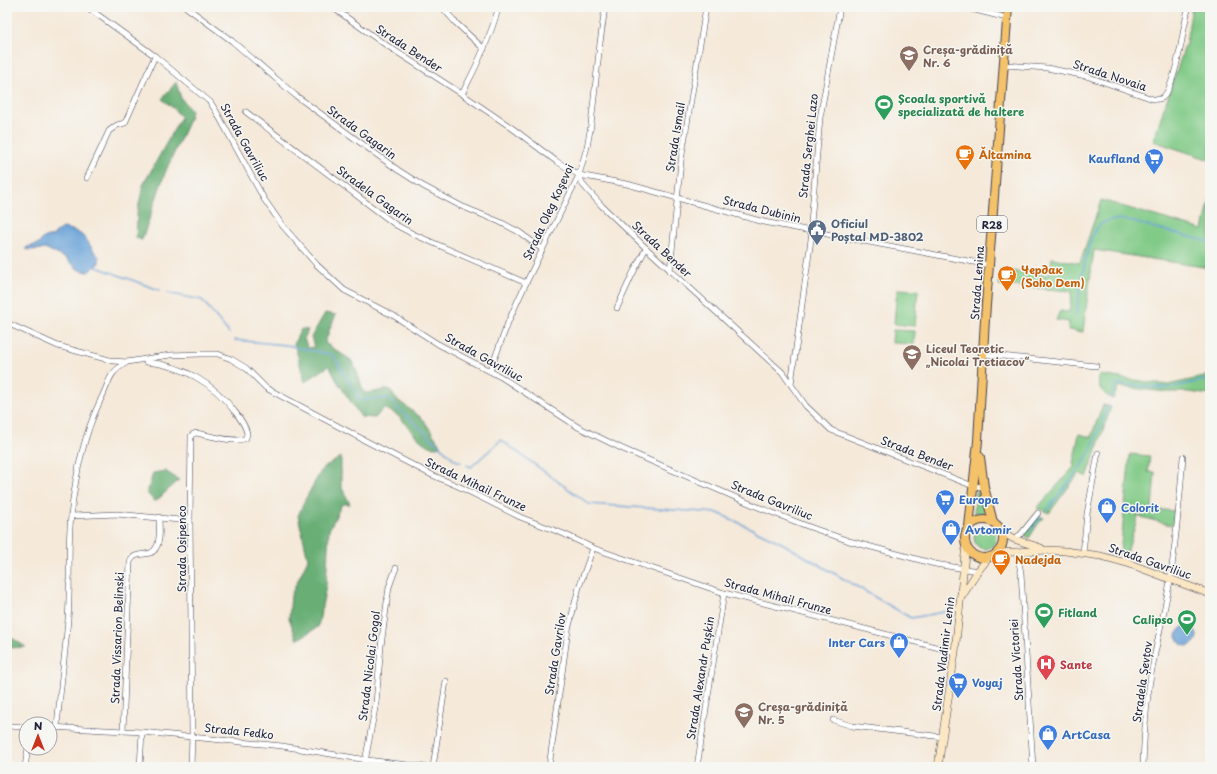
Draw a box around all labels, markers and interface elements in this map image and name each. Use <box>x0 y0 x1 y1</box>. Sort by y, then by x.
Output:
street label: Strada Bender <box>372 20 447 76</box>
place label: Creșa-grădiniță Nr. 6 <box>923 41 1013 71</box>
school or university icon: Creșa-grădiniță Nr. 6 <box>898 44 920 72</box>
street label: Strada Novaia <box>1071 55 1149 95</box>
place label: Școala sportivă specializată de haltere <box>898 90 1024 120</box>
street label: Strada Serghei Lazo <box>794 93 822 199</box>
sports icon: Școala sportivă specializată de haltere <box>873 93 895 121</box>
street label: Strada Gavriliuc <box>216 100 274 184</box>
street label: Strada Gagarin <box>324 101 400 163</box>
street label: Strada Ismail <box>661 101 689 173</box>
cafe icon: Ăltamina <box>954 143 976 171</box>
place label: Ăltamina <box>979 146 1032 163</box>
supermarket icon: Kaufland <box>1143 147 1165 175</box>
place label: Kaufland <box>1089 150 1141 167</box>
street label: Stradela Gagarin <box>333 161 417 229</box>
street label: Strada Oleg Koşevoi <box>518 161 578 263</box>
street label: Strada Dubinin <box>721 191 803 227</box>
place label: Oficiul Poștal MD-3802 <box>831 215 924 245</box>
road number: R28 <box>977 216 1007 232</box>
street label: Strada Bender <box>628 217 696 282</box>
public building icon: Oficiul Poștal MD-3802 <box>806 218 828 246</box>
street label: Strada Lenina <box>966 245 988 321</box>
place label: Чердак (Soho Dem) <box>1021 261 1085 291</box>
cafe icon: Чердак (Soho Dem) <box>996 264 1018 292</box>
street label: Strada Gavriliuc <box>442 328 526 386</box>
place label: Liceul Teoretic „Nicolai Tretiacov“ <box>926 340 1030 370</box>
school or university icon: Liceul Teoretic „Nicolai Tretiacov“ <box>901 343 923 371</box>
street label: Strada Bender <box>878 431 957 475</box>
street label: Strada Mihail Frunze <box>422 453 530 515</box>
street label: Strada Gavriliuc <box>728 476 816 524</box>
supermarket icon: Europa <box>934 488 956 516</box>
place label: Europa <box>959 491 999 508</box>
shop icon: Colorit <box>1096 496 1118 524</box>
place label: Colorit <box>1121 499 1159 516</box>
street label: Strada Osipenco <box>173 505 190 593</box>
shop icon: Avtomir <box>940 518 962 546</box>
place label: Avtomir <box>965 521 1012 538</box>
street label: Strada Gavriliuc <box>1106 539 1194 583</box>
cafe icon: Nadejda <box>990 548 1012 576</box>
place label: Nadejda <box>1015 551 1062 568</box>
street label: Strada Vissarion Belinski <box>106 572 128 704</box>
street label: Strada Mihail Frunze <box>722 573 834 619</box>
street label: Strada Vladimir Lenin <box>928 595 958 712</box>
sports icon: Fitland <box>1033 601 1055 629</box>
place label: Fitland <box>1058 604 1098 621</box>
sports icon: Calipso <box>1176 608 1198 636</box>
street label: Strada Nicolai Gogol <box>354 610 384 722</box>
street label: Strada Gavrilov <box>540 611 570 697</box>
place label: Calipso <box>1132 611 1174 628</box>
street label: Strada Alexandr Pușkin <box>682 615 718 741</box>
street label: Strada Victoriei <box>1005 618 1027 702</box>
shop icon: Inter Cars <box>888 631 910 659</box>
place label: Inter Cars <box>828 634 885 651</box>
street label: Stradela Șevțov <box>1128 640 1156 724</box>
hospital icon: Sante <box>1035 653 1057 681</box>
place label: Sante <box>1060 656 1092 673</box>
supermarket icon: Voyaj <box>947 671 969 699</box>
place label: Voyaj <box>972 674 1003 691</box>
place label: Creșa-grădiniță Nr. 5 <box>758 698 848 728</box>
school or university icon: Creșa-grădiniță Nr. 5 <box>733 701 755 729</box>
north arrow <box>18 716 58 756</box>
text: N <box>34 717 43 734</box>
street label: Strada Fedko <box>203 719 275 743</box>
shop icon: ArtCasa <box>1037 723 1059 751</box>
place label: ArtCasa <box>1062 726 1111 743</box>

